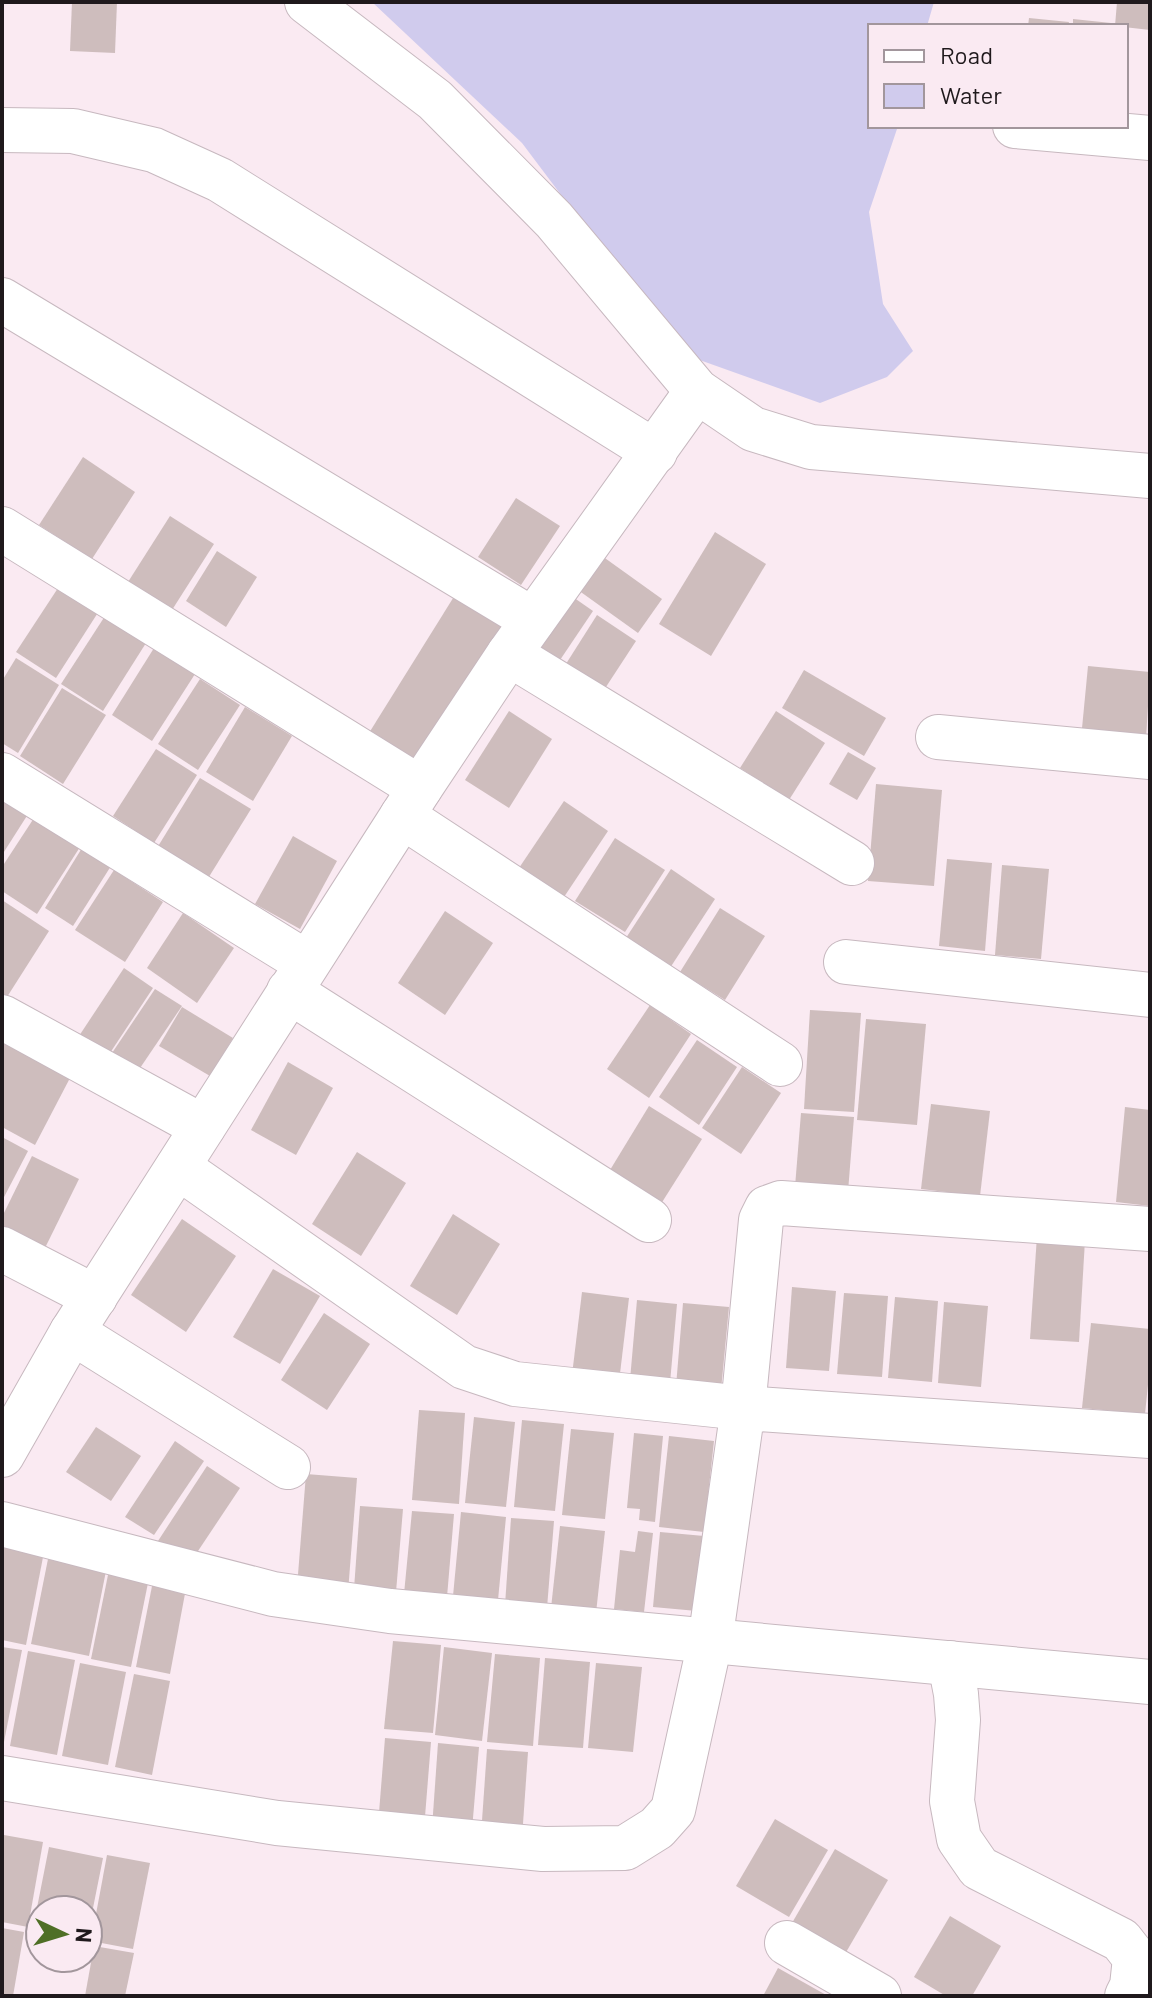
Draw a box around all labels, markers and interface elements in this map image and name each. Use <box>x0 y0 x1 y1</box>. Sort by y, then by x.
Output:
legend <box>868 24 1128 128</box>
text: Road <box>940 40 993 69</box>
text: Water <box>940 80 1002 109</box>
north arrow <box>24 1894 104 1974</box>
text: N <box>71 1927 98 1944</box>

